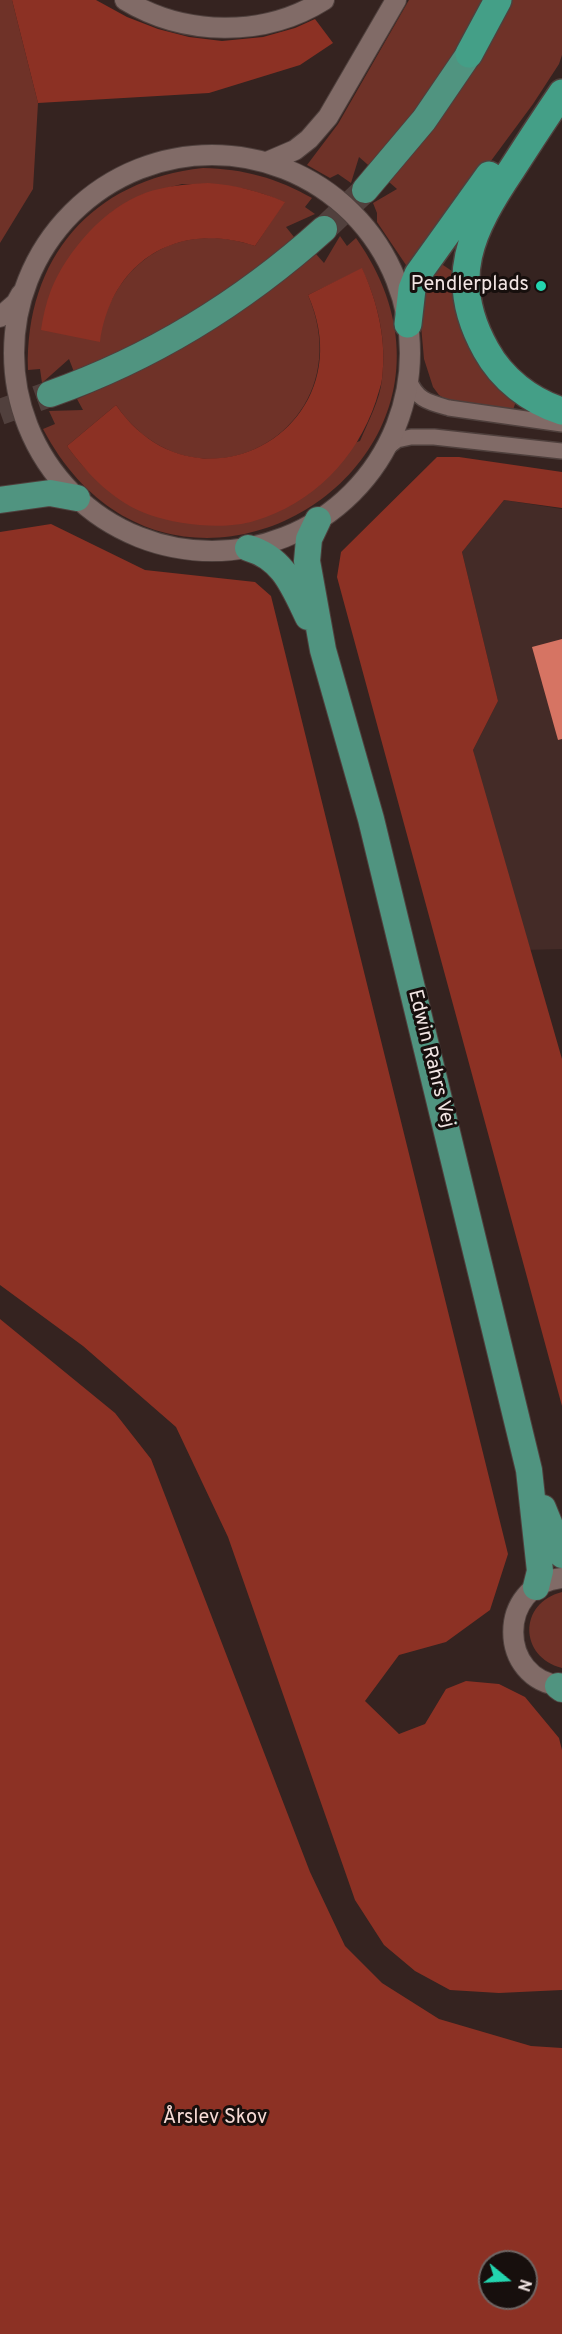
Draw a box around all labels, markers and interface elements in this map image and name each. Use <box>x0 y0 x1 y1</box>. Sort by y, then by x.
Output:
place label: Pendlerplads <box>411 274 529 298</box>
marker: Pendlerplads <box>534 279 548 293</box>
street label: Edwin Rahrs Vej <box>401 987 459 1131</box>
park label: Årslev Skov <box>163 2107 267 2131</box>
north arrow <box>478 2250 538 2310</box>
text: N <box>512 2276 535 2294</box>

